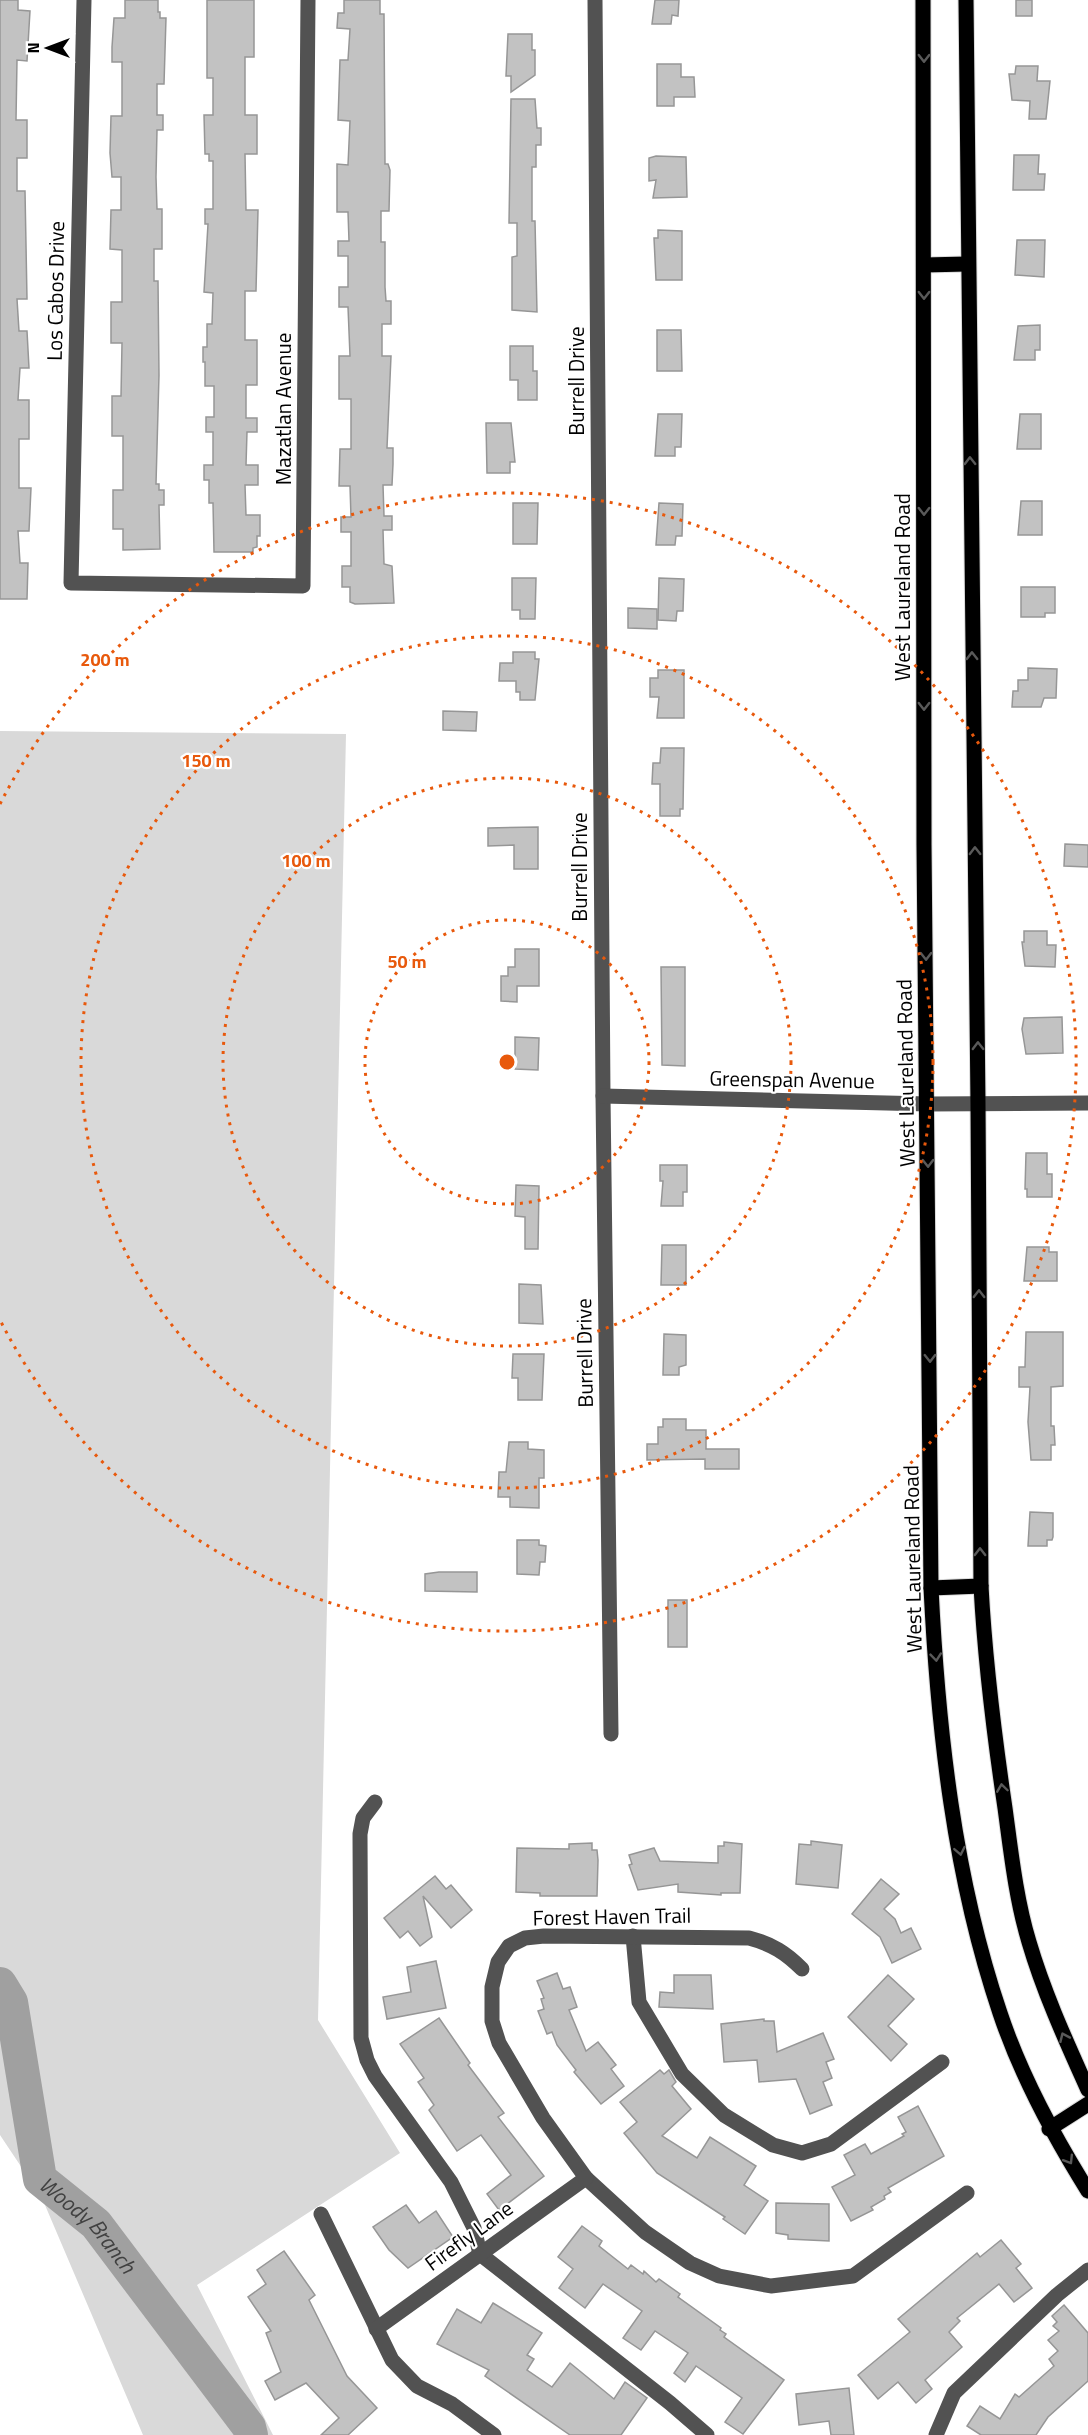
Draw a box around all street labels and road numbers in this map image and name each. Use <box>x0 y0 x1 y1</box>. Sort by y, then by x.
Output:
street label: Los Cabos Drive <box>38 221 72 361</box>
street label: Burrell Drive <box>560 326 592 436</box>
street label: Mazatlan Avenue <box>267 333 299 485</box>
street label: West Laureland Road <box>886 493 918 681</box>
street label: Burrell Drive <box>563 812 595 922</box>
street label: West Laureland Road <box>887 979 923 1167</box>
street label: Greenspan Avenue <box>709 1062 875 1096</box>
street label: Burrell Drive <box>567 1298 601 1408</box>
street label: West Laureland Road <box>894 1465 930 1653</box>
street label: Forest Haven Trail <box>532 1899 692 1933</box>
street label: Firefly Lane <box>418 2192 519 2278</box>

